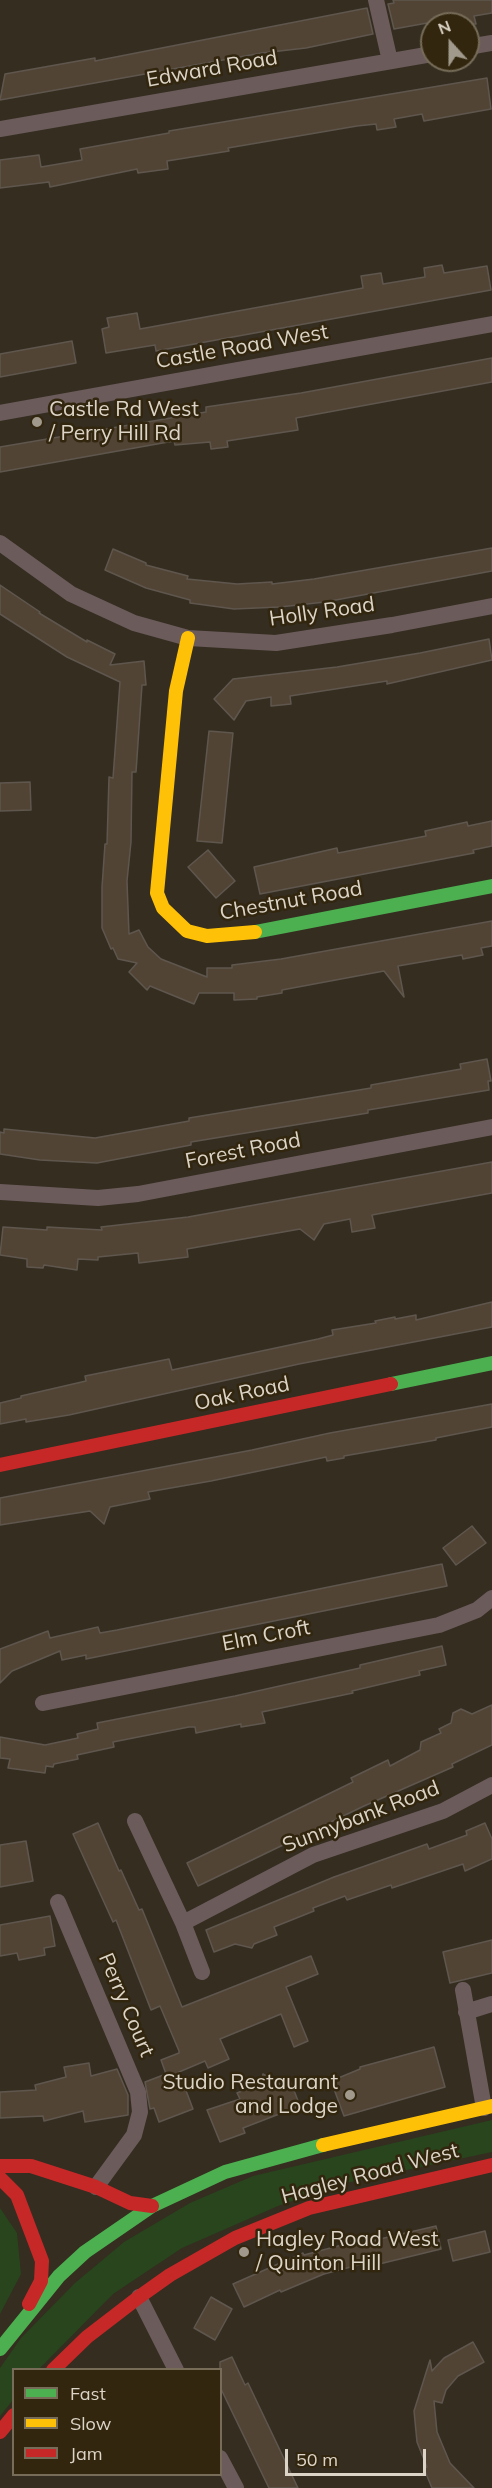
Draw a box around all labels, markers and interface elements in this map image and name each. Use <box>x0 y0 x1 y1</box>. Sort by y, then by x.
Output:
north arrow <box>420 12 480 72</box>
text: N <box>435 16 453 39</box>
street label: Edward Road <box>145 45 279 93</box>
street label: Castle Road West <box>154 319 330 375</box>
place label: Castle Rd West / Perry Hill Rd <box>49 397 199 447</box>
marker: Castle Rd West / Perry Hill Rd <box>30 415 44 429</box>
street label: Holly Road <box>268 592 376 632</box>
street label: Chestnut Road <box>218 876 364 926</box>
street label: Forest Road <box>183 1127 303 1175</box>
street label: Oak Road <box>192 1372 292 1416</box>
street label: Elm Croft <box>220 1615 312 1657</box>
street label: Sunnybank Road <box>279 1775 443 1859</box>
street label: Perry Court <box>93 1949 159 2061</box>
place label: Studio Restaurant and Lodge <box>163 2070 338 2120</box>
marker: Studio Restaurant and Lodge <box>343 2088 357 2102</box>
street label: Hagley Road West <box>279 2138 461 2210</box>
place label: Hagley Road West / Quinton Hill <box>256 2227 438 2277</box>
marker: Hagley Road West / Quinton Hill <box>237 2245 251 2259</box>
legend <box>12 2368 222 2476</box>
text: Fast <box>70 2382 106 2405</box>
text: Slow <box>70 2412 111 2435</box>
scale bar <box>288 2437 429 2475</box>
text: Jam <box>70 2442 103 2465</box>
text: 50 m <box>296 2448 338 2471</box>

